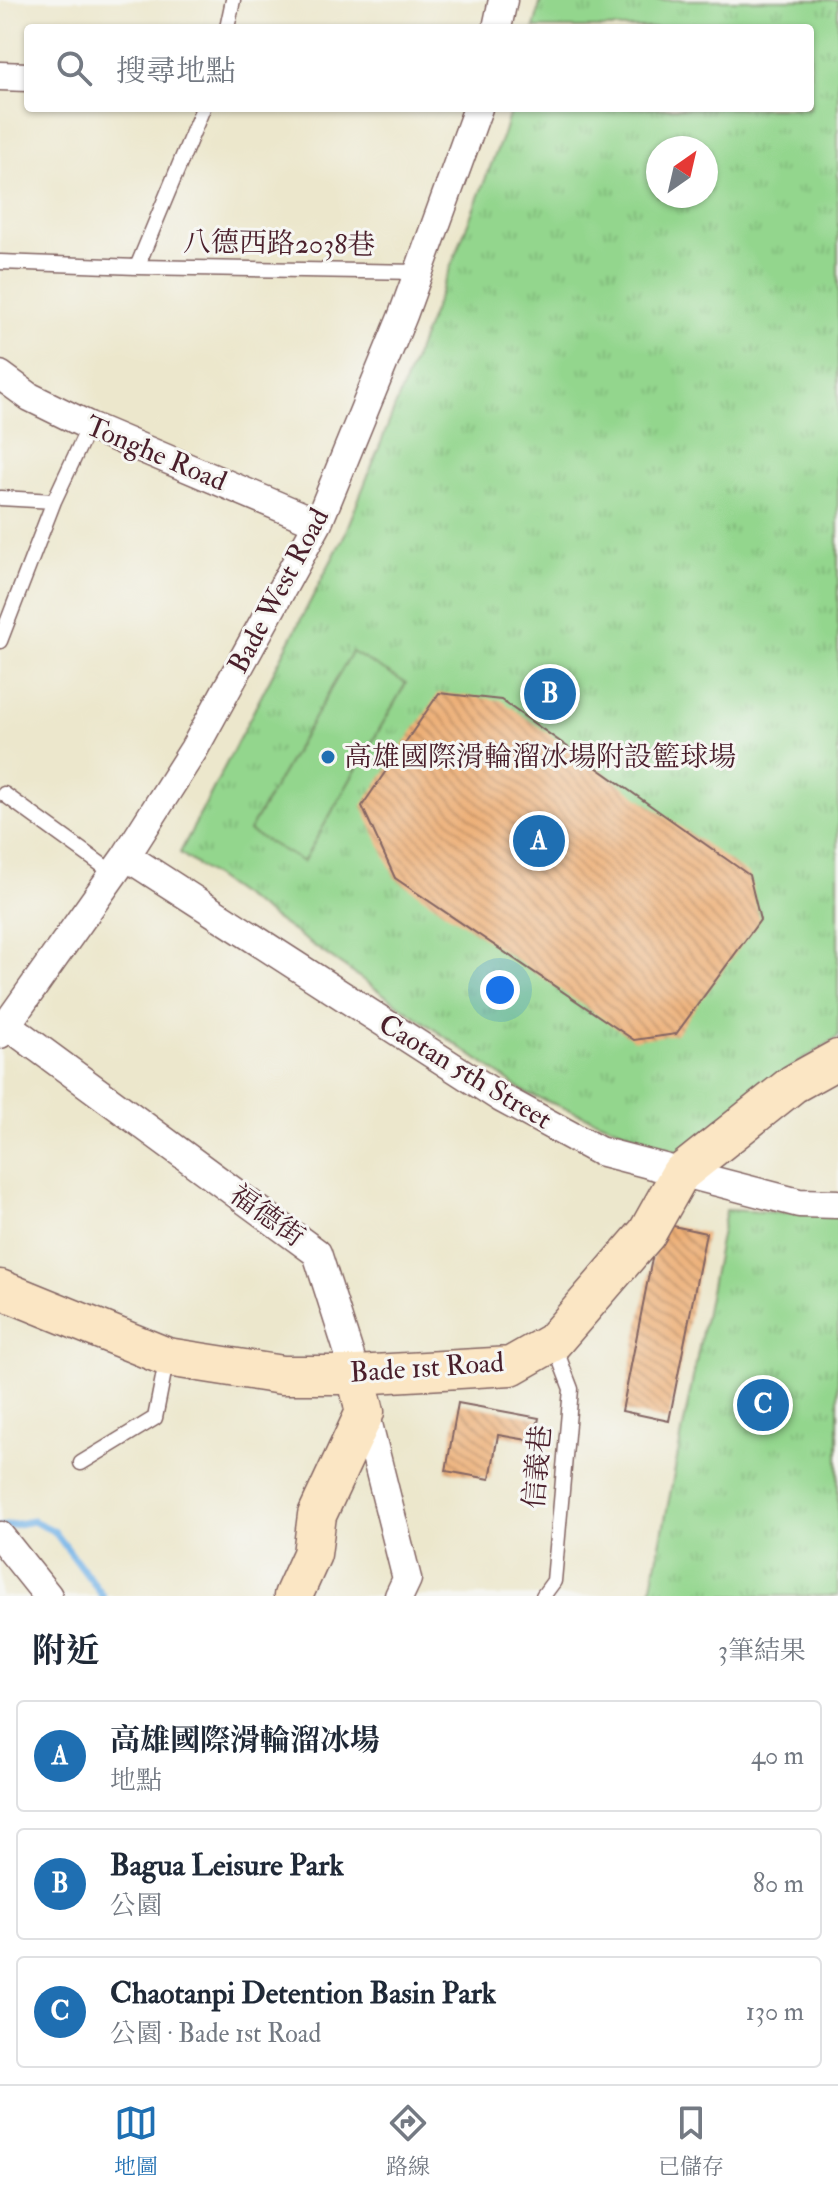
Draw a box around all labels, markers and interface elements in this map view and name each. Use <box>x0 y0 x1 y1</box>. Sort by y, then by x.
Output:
search box <box>24 24 814 112</box>
icon: search <box>52 46 96 90</box>
text: 搜尋地點 <box>116 53 236 90</box>
north arrow <box>646 136 718 208</box>
street label: 八德西路2038巷 <box>182 225 376 263</box>
street label: Tonghe Road <box>80 409 232 499</box>
street label: Bade West Road <box>221 502 337 680</box>
pin: B <box>524 664 576 724</box>
place label: 高雄國際滑輪溜冰場附設籃球場 <box>344 740 736 775</box>
marker: 高雄國際滑輪溜冰場附設籃球場 <box>319 748 337 766</box>
pin: A <box>513 811 565 871</box>
your location <box>480 970 520 1010</box>
street label: Caotan 5th Street <box>372 1007 558 1137</box>
street label: 福德街 <box>223 1177 311 1255</box>
street label: Bade 1st Road <box>349 1345 505 1391</box>
pin: C <box>737 1375 789 1435</box>
street label: 信義巷 <box>517 1424 559 1510</box>
text: 附近 <box>32 1630 100 1673</box>
text: 3筆結果 <box>718 1635 806 1667</box>
text: 高雄國際滑輪溜冰場 <box>110 1722 380 1759</box>
text: A <box>52 1740 68 1772</box>
text: 40 m <box>751 1740 804 1772</box>
text: 地點 <box>110 1765 162 1797</box>
text: Bagua Leisure Park <box>110 1847 344 1884</box>
text: B <box>51 1868 69 1900</box>
text: 80 m <box>753 1868 804 1900</box>
text: 公園 <box>110 1890 162 1922</box>
text: Chaotanpi Detention Basin Park <box>110 1975 496 2012</box>
text: C <box>50 1996 70 2028</box>
text: 130 m <box>746 1996 804 2028</box>
text: 公園 · Bade 1st Road <box>110 2018 321 2050</box>
tab: 地圖 <box>114 2101 158 2181</box>
tab: 路線 <box>386 2101 430 2181</box>
tab: 已儲存 <box>658 2101 724 2181</box>

